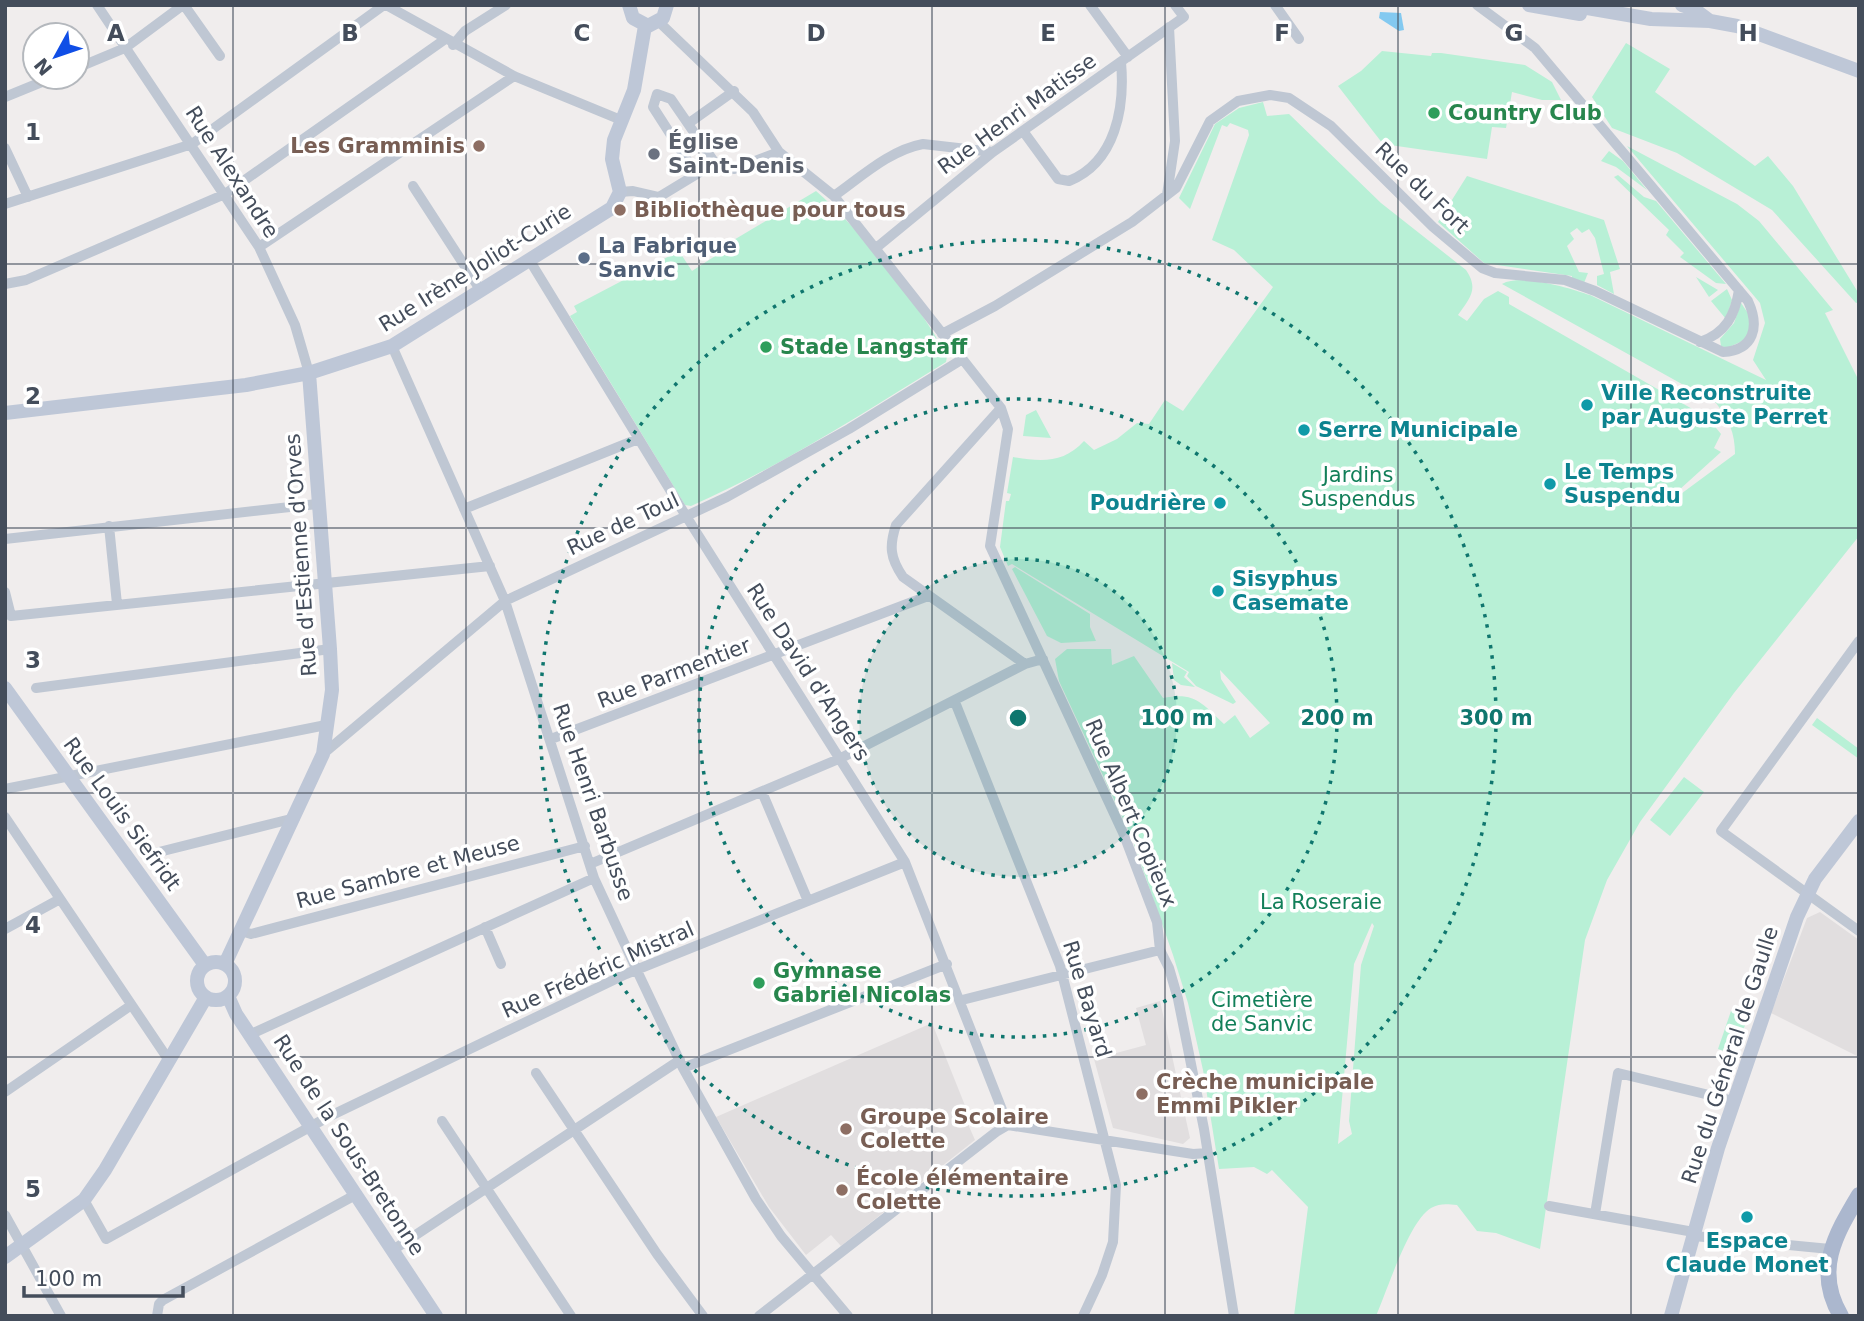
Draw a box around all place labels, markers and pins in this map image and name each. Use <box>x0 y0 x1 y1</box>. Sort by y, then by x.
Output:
place label: Country Club <box>1448 101 1602 125</box>
marker: Country Club <box>1426 105 1442 121</box>
place label: Église Saint-Denis <box>668 129 805 178</box>
place label: Les Gramminis <box>290 134 465 158</box>
marker: Les Gramminis <box>471 138 487 154</box>
marker: Église Saint-Denis <box>646 146 662 162</box>
place label: Bibliothèque pour tous <box>634 198 906 222</box>
marker: Bibliothèque pour tous <box>612 202 628 218</box>
place label: La Fabrique Sanvic <box>598 234 737 282</box>
marker: La Fabrique Sanvic <box>576 250 592 266</box>
place label: Stade Langstaff <box>780 335 968 359</box>
marker: Stade Langstaff <box>758 339 774 355</box>
place label: Ville Reconstruite par Auguste Perret <box>1601 381 1828 429</box>
marker: Ville Reconstruite par Auguste Perret <box>1579 397 1595 413</box>
place label: Serre Municipale <box>1318 418 1518 442</box>
marker: Serre Municipale <box>1296 422 1312 438</box>
place label: Le Temps Suspendu <box>1564 460 1681 508</box>
marker: Le Temps Suspendu <box>1542 476 1558 492</box>
place label: Poudrière <box>1090 491 1206 515</box>
marker: Poudrière <box>1212 495 1228 511</box>
place label: Sisyphus Casemate <box>1232 567 1349 615</box>
marker: Sisyphus Casemate <box>1210 583 1226 599</box>
centre of rings <box>1006 706 1030 730</box>
place label: Gymnase Gabriel Nicolas <box>773 959 951 1007</box>
marker: Gymnase Gabriel Nicolas <box>751 975 767 991</box>
place label: Crèche municipale Emmi Pikler <box>1156 1070 1374 1118</box>
marker: Crèche municipale Emmi Pikler <box>1134 1086 1150 1102</box>
place label: Groupe Scolaire Colette <box>860 1105 1049 1153</box>
marker: Groupe Scolaire Colette <box>838 1121 854 1137</box>
place label: École élémentaire Colette <box>856 1165 1069 1214</box>
marker: École élémentaire Colette <box>834 1182 850 1198</box>
marker: Espace Claude Monet <box>1739 1209 1755 1225</box>
place label: Espace Claude Monet <box>1666 1229 1828 1277</box>

